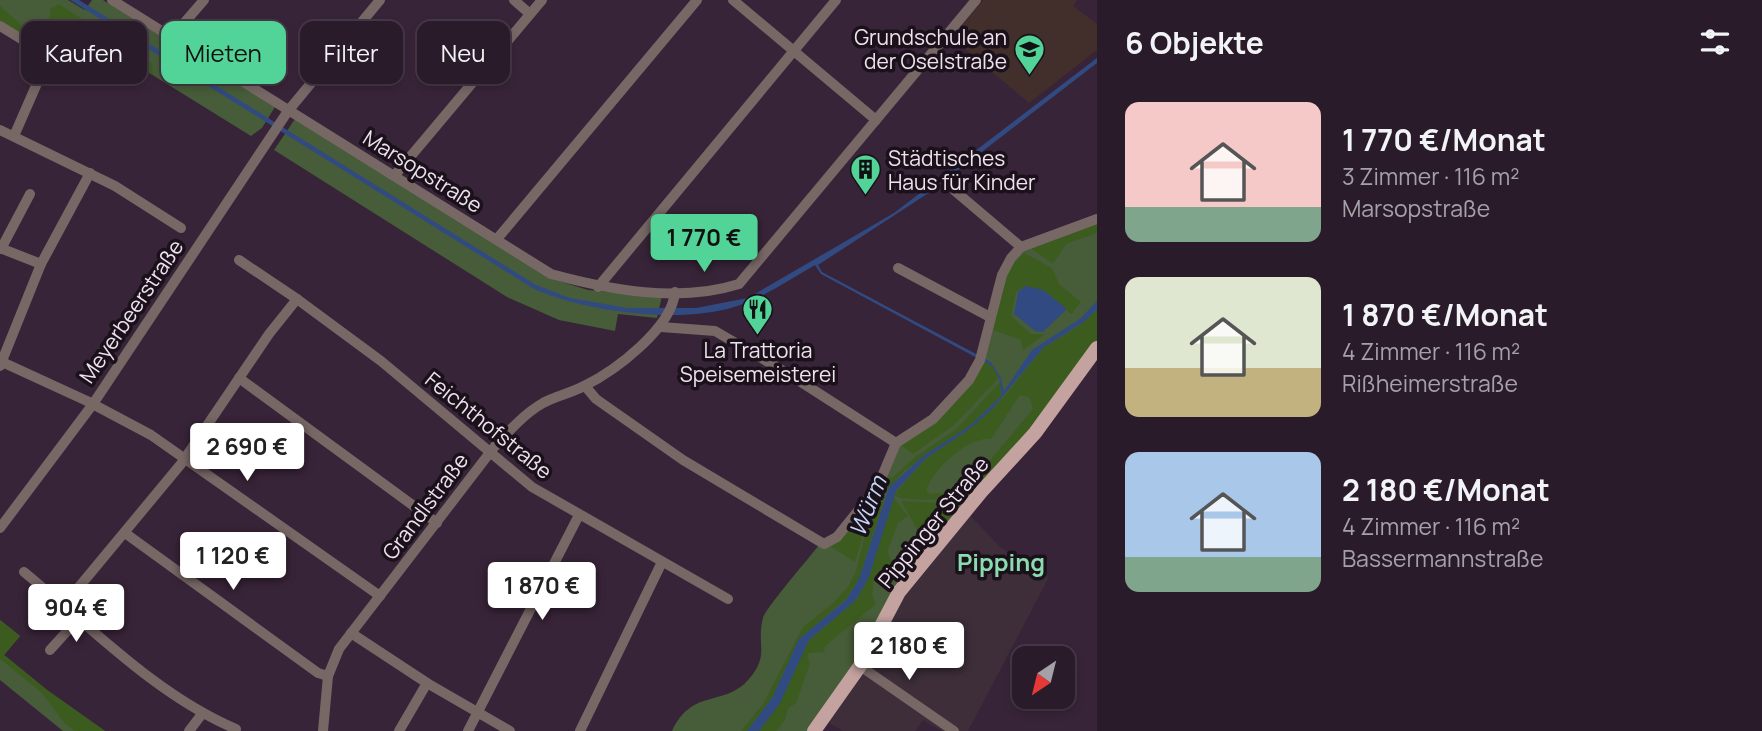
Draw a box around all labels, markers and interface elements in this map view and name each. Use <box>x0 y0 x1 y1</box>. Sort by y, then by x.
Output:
chip: Kaufen <box>21 21 147 84</box>
chip: Mieten <box>161 21 286 84</box>
chip: Filter <box>300 21 403 84</box>
chip: Neu <box>417 21 510 84</box>
text: 6 Objekte <box>1125 22 1264 63</box>
place label: Grundschule an der Oselstraße <box>854 23 1007 75</box>
icon: filters <box>1696 23 1734 61</box>
school or university icon: Grundschule an der Oselstraße <box>1013 32 1047 76</box>
text: 1 770 €/Monat <box>1342 119 1546 160</box>
street label: Marsopstraße <box>358 123 488 219</box>
icon: home <box>1181 130 1265 214</box>
place label: Städtisches Haus für Kinder <box>888 144 1036 196</box>
building icon: Städtisches Haus für Kinder <box>848 153 882 197</box>
text: 3 Zimmer · 116 m² <box>1342 160 1519 192</box>
text: Marsopstraße <box>1342 192 1490 224</box>
pin: 1 770 € <box>639 215 769 274</box>
text: 1 770 € <box>667 221 741 253</box>
street label: Meyerbeerstraße <box>73 234 189 388</box>
restaurant icon: La Trattoria Speisemeisterei <box>741 293 775 337</box>
text: 1 870 €/Monat <box>1342 294 1548 335</box>
icon: home <box>1181 305 1265 389</box>
text: 4 Zimmer · 116 m² <box>1342 335 1520 367</box>
place label: La Trattoria Speisemeisterei <box>680 336 836 388</box>
street label: Feichthofstraße <box>420 365 558 485</box>
text: Rißheimerstraße <box>1342 367 1518 399</box>
pin: 2 690 € <box>182 424 312 483</box>
text: 2 690 € <box>206 430 288 462</box>
street label: Grandlstraße <box>376 447 474 565</box>
street label: Pippinger Straße <box>871 451 995 593</box>
text: 2 180 €/Monat <box>1342 469 1550 510</box>
water label: Würm <box>840 470 894 541</box>
icon: home <box>1181 480 1265 564</box>
text: 4 Zimmer · 116 m² <box>1342 510 1520 542</box>
pin: 1 120 € <box>168 532 298 592</box>
text: 1 120 € <box>196 539 270 571</box>
text: Bassermannstraße <box>1342 542 1543 574</box>
district label: Pipping <box>957 545 1045 578</box>
pin: 1 870 € <box>477 562 607 622</box>
text: 1 870 € <box>504 569 580 601</box>
pin: 904 € <box>27 584 125 644</box>
text: 904 € <box>44 591 108 623</box>
pin: 2 180 € <box>844 622 974 682</box>
text: 2 180 € <box>870 629 948 661</box>
north arrow <box>1012 646 1074 709</box>
map controls <box>1012 646 1075 709</box>

